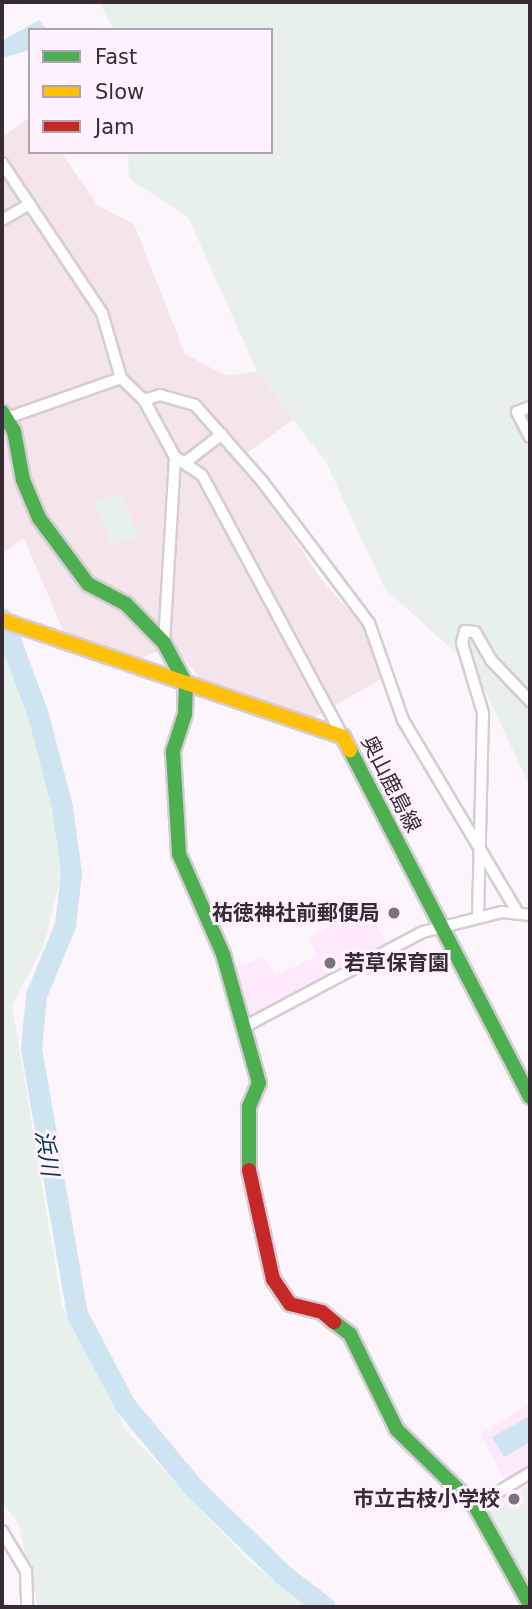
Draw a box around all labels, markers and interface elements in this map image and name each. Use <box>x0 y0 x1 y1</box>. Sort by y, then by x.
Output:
legend <box>28 28 273 154</box>
text: Fast <box>95 45 137 69</box>
text: Slow <box>95 80 144 104</box>
text: Jam <box>95 115 135 139</box>
street label: 奥山鹿島線 <box>356 732 426 836</box>
place label: 祐徳神社前郵便局 <box>212 900 380 926</box>
marker: 祐徳神社前郵便局 <box>386 905 402 921</box>
place label: 若草保育園 <box>344 950 449 976</box>
marker: 若草保育園 <box>322 955 338 971</box>
water label: 浜川 <box>30 1128 64 1178</box>
place label: 市立古枝小学校 <box>353 1486 500 1512</box>
marker: 市立古枝小学校 <box>506 1491 522 1507</box>

